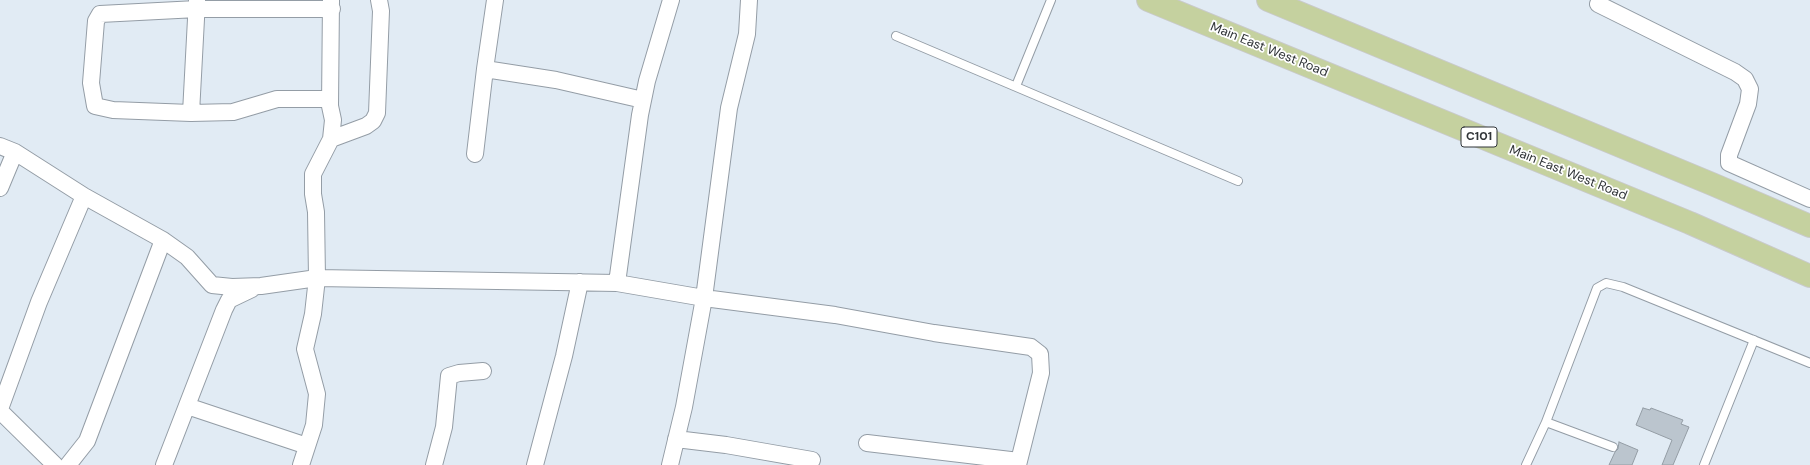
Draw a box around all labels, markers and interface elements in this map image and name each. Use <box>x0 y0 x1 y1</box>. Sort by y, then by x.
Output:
street label: Main East West Road <box>1208 19 1330 81</box>
road number: C101 <box>1461 127 1497 147</box>
street label: Main East West Road <box>1507 142 1629 204</box>

